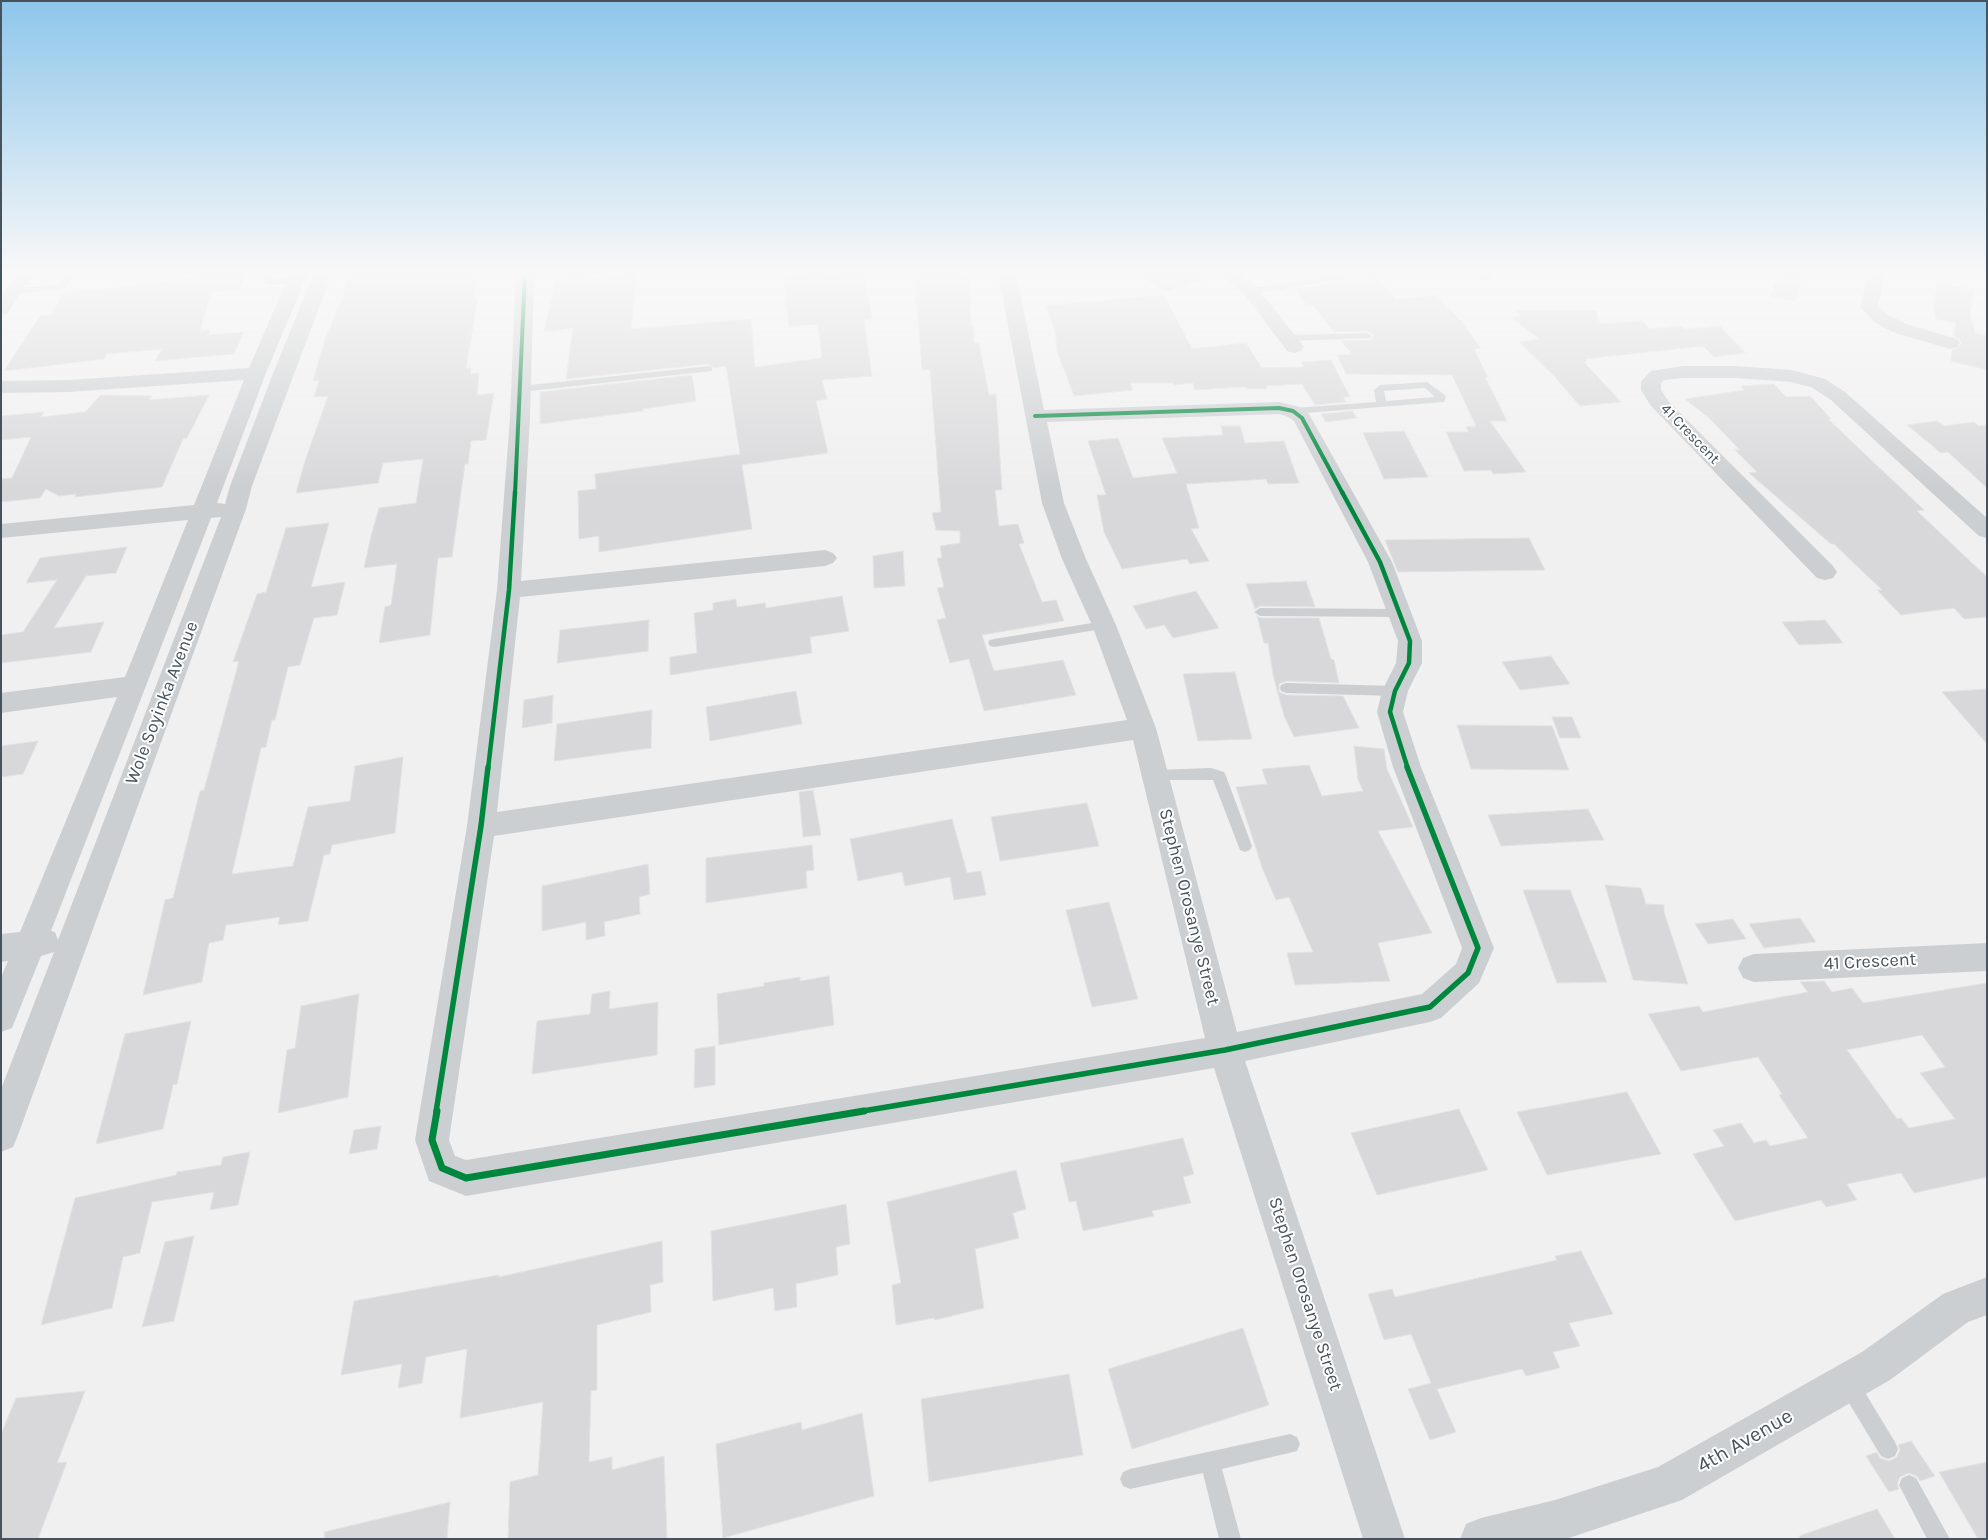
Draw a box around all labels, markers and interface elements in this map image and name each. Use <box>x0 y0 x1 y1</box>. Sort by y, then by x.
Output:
street label: 41 Crescent <box>1657 400 1723 468</box>
street label: Wole Soyinka Avenue <box>121 618 203 788</box>
street label: Stephen Orosanye Street <box>1154 806 1224 1008</box>
street label: 41 Crescent <box>1823 949 1917 975</box>
street label: Stephen Orosanye Street <box>1263 1195 1347 1393</box>
street label: 4th Avenue <box>1693 1403 1797 1479</box>

